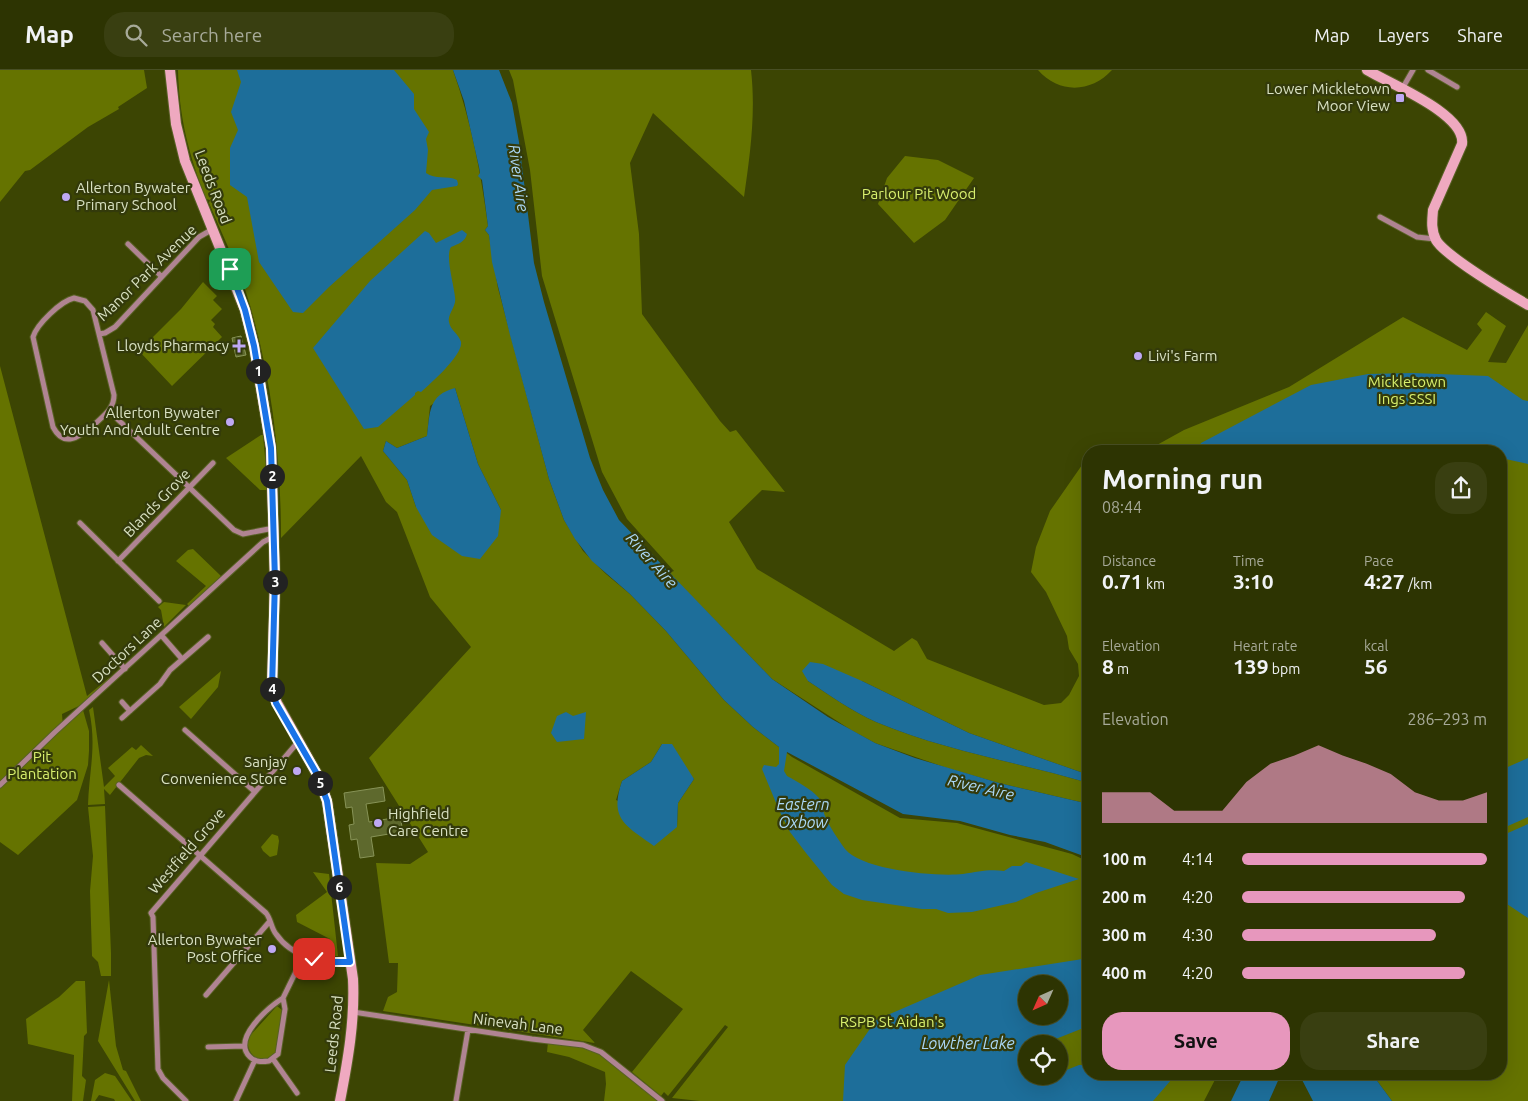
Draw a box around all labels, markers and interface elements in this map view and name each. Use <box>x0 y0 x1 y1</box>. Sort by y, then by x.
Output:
search box <box>104 12 454 57</box>
text: Map <box>25 21 74 48</box>
icon: search <box>122 21 150 49</box>
text: Search here <box>162 24 262 46</box>
text: Map <box>1314 25 1350 45</box>
text: Layers <box>1378 25 1429 45</box>
text: Share <box>1457 25 1503 45</box>
place label: Lower Mickletown Moor View <box>1266 80 1390 114</box>
marker: Lower Mickletown Moor View <box>1394 92 1406 104</box>
water label: River Aire <box>505 143 533 213</box>
street label: Leeds Road <box>192 148 235 226</box>
place label: Allerton Bywater Primary School <box>76 179 191 213</box>
park label: Parlour Pit Wood <box>862 185 976 202</box>
marker: Allerton Bywater Primary School <box>60 191 72 203</box>
street label: Manor Park Avenue <box>94 221 200 324</box>
pin <box>209 248 251 290</box>
icon: arrive <box>216 255 244 283</box>
place label: Lloyds Pharmacy <box>117 337 229 354</box>
marker: Lloyds Pharmacy <box>233 340 245 352</box>
place label: Livi's Farm <box>1148 347 1217 364</box>
marker: Livi's Farm <box>1132 350 1144 362</box>
pin: 1 <box>246 358 270 384</box>
text: 1 <box>255 363 262 379</box>
park label: Mickletown Ings SSSI <box>1368 373 1446 407</box>
place label: Allerton Bywater Youth And Adult Centre <box>60 404 220 438</box>
marker: Allerton Bywater Youth And Adult Centre <box>224 416 236 428</box>
button: share <box>1435 462 1487 514</box>
text: Morning run <box>1102 463 1263 494</box>
pin: 2 <box>260 464 284 488</box>
street label: Blands Grove <box>120 465 193 540</box>
text: 2 <box>269 468 276 484</box>
text: 08:44 <box>1102 498 1142 516</box>
water label: River Aire <box>623 529 681 591</box>
text: Distance <box>1102 553 1156 569</box>
text: Time <box>1233 553 1264 569</box>
text: Pace <box>1364 553 1394 569</box>
text: 0.71 <box>1102 569 1143 593</box>
text: 3:10 <box>1233 569 1274 593</box>
text: 4:27 <box>1364 569 1405 593</box>
pin: 3 <box>262 570 288 594</box>
text: 3 <box>272 574 279 590</box>
text: km <box>1143 576 1165 592</box>
text: /km <box>1405 576 1432 592</box>
street label: Doctors Lane <box>88 613 165 686</box>
text: Elevation <box>1102 638 1160 654</box>
text: Heart rate <box>1233 638 1297 654</box>
text: kcal <box>1364 638 1388 654</box>
text: 8 <box>1102 654 1114 678</box>
text: 139 <box>1233 654 1269 678</box>
text: 56 <box>1364 654 1388 678</box>
text: m <box>1114 661 1129 677</box>
text: bpm <box>1269 661 1300 677</box>
pin: 4 <box>260 676 284 702</box>
text: 4 <box>269 681 276 697</box>
text: Elevation <box>1102 710 1169 728</box>
text: 286–293 m <box>1407 710 1487 728</box>
park label: Pit Plantation <box>7 748 77 782</box>
place label: Sanjay Convenience Store <box>161 753 287 787</box>
marker: Sanjay Convenience Store <box>291 765 303 777</box>
pin: 5 <box>308 770 332 796</box>
water label: River Aire <box>946 771 1016 803</box>
text: 5 <box>317 775 324 791</box>
water label: Eastern Oxbow <box>776 795 830 831</box>
street label: Westfield Grove <box>145 804 228 897</box>
place label: Highfield Care Centre <box>388 805 468 839</box>
marker: Highfield Care Centre <box>372 817 384 829</box>
text: 100 m <box>1102 850 1147 868</box>
text: 4:14 <box>1182 850 1213 868</box>
pin: 6 <box>326 874 352 900</box>
text: 6 <box>336 879 343 895</box>
text: 200 m <box>1102 888 1147 906</box>
text: 4:20 <box>1182 888 1213 906</box>
text: 300 m <box>1102 926 1147 944</box>
text: 4:30 <box>1182 926 1213 944</box>
place label: Allerton Bywater Post Office <box>148 931 262 965</box>
pin <box>293 938 335 980</box>
marker: Allerton Bywater Post Office <box>266 943 278 955</box>
icon: check <box>300 945 328 973</box>
text: 400 m <box>1102 964 1147 982</box>
text: 4:20 <box>1182 964 1213 982</box>
north arrow <box>1018 975 1068 1025</box>
map controls <box>1018 975 1068 1085</box>
street label: Leeds Road <box>321 995 346 1073</box>
street label: Ninevah Lane <box>472 1010 564 1037</box>
button: Save <box>1102 1012 1290 1070</box>
button: Share <box>1300 1012 1487 1070</box>
park label: RSPB St Aidan's <box>840 1013 944 1030</box>
water label: Lowther Lake <box>921 1034 1015 1052</box>
button: locate <box>1018 1035 1068 1085</box>

